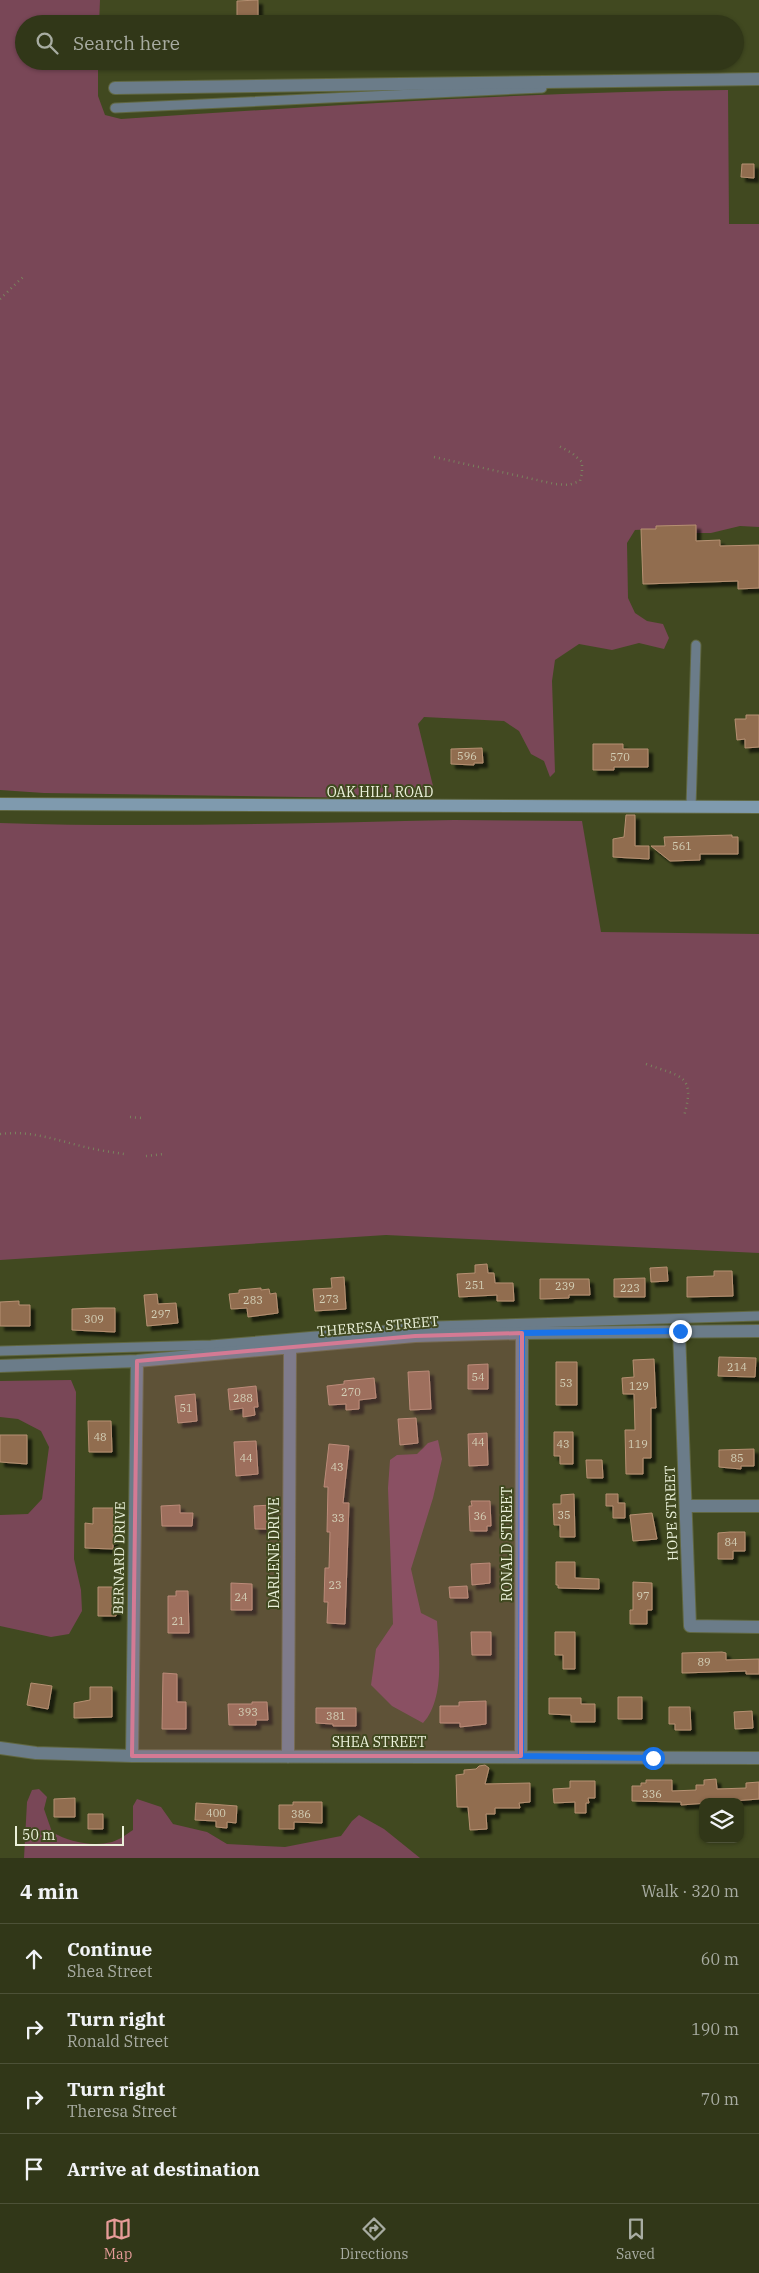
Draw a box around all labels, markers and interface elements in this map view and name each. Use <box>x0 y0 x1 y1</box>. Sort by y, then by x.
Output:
search box <box>15 15 744 70</box>
icon: search <box>33 29 61 57</box>
text: Search here <box>73 31 180 55</box>
house number: 596 <box>457 749 477 763</box>
house number: 570 <box>610 750 630 764</box>
street label: OAK HILL ROAD <box>327 783 433 801</box>
house number: 561 <box>672 839 692 853</box>
house number: 251 <box>465 1278 485 1292</box>
house number: 239 <box>555 1279 575 1293</box>
house number: 223 <box>620 1281 640 1295</box>
house number: 273 <box>319 1292 339 1306</box>
house number: 283 <box>243 1293 263 1307</box>
house number: 297 <box>151 1307 171 1321</box>
house number: 309 <box>84 1312 104 1326</box>
street label: THERESA STREET <box>316 1312 440 1340</box>
route end <box>669 1320 692 1343</box>
house number: 214 <box>727 1360 747 1374</box>
house number: 54 <box>471 1370 485 1384</box>
house number: 53 <box>559 1376 573 1390</box>
house number: 129 <box>629 1379 649 1393</box>
house number: 270 <box>341 1385 361 1399</box>
house number: 288 <box>233 1391 253 1405</box>
house number: 51 <box>179 1401 193 1415</box>
house number: 48 <box>93 1430 107 1444</box>
house number: 44 <box>471 1435 485 1449</box>
house number: 43 <box>556 1437 570 1451</box>
house number: 119 <box>628 1437 648 1451</box>
house number: 44 <box>239 1451 253 1465</box>
house number: 85 <box>730 1451 744 1465</box>
house number: 43 <box>330 1460 344 1474</box>
street label: HOPE STREET <box>660 1465 682 1561</box>
street label: RONALD STREET <box>498 1487 516 1601</box>
street label: DARLENE DRIVE <box>265 1497 283 1609</box>
street label: BERNARD DRIVE <box>109 1501 129 1615</box>
house number: 35 <box>557 1508 571 1522</box>
house number: 36 <box>473 1509 487 1523</box>
house number: 33 <box>331 1511 345 1525</box>
house number: 84 <box>724 1535 738 1549</box>
house number: 23 <box>328 1578 342 1592</box>
house number: 97 <box>636 1589 650 1603</box>
house number: 24 <box>234 1590 248 1604</box>
house number: 21 <box>171 1614 185 1628</box>
house number: 89 <box>697 1655 711 1669</box>
house number: 393 <box>238 1705 258 1719</box>
house number: 381 <box>326 1709 346 1723</box>
street label: SHEA STREET <box>332 1733 426 1751</box>
route start <box>642 1747 665 1770</box>
house number: 336 <box>642 1787 662 1801</box>
map controls <box>699 1798 744 1843</box>
button: layers <box>699 1798 744 1843</box>
house number: 400 <box>206 1806 226 1820</box>
house number: 386 <box>291 1807 311 1821</box>
scale bar <box>15 1823 124 1846</box>
text: 50 m <box>22 1826 55 1844</box>
text: 4 min <box>20 1877 79 1905</box>
text: Walk · 320 m <box>641 1881 739 1901</box>
text: Continue <box>67 1937 152 1961</box>
icon: ahead <box>20 1945 48 1973</box>
text: 60 m <box>701 1949 739 1969</box>
text: Shea Street <box>67 1961 153 1981</box>
text: Turn right <box>67 2007 165 2031</box>
icon: right <box>20 2015 48 2043</box>
text: 190 m <box>691 2019 739 2039</box>
text: Ronald Street <box>67 2031 169 2051</box>
text: Turn right <box>67 2077 165 2101</box>
icon: right <box>20 2085 48 2113</box>
text: 70 m <box>701 2089 739 2109</box>
text: Theresa Street <box>67 2101 177 2121</box>
icon: arrive <box>20 2155 48 2183</box>
text: Arrive at destination <box>67 2157 260 2181</box>
tab: Map <box>104 2215 132 2263</box>
tab: Directions <box>340 2215 408 2263</box>
tab: Saved <box>616 2215 655 2263</box>

